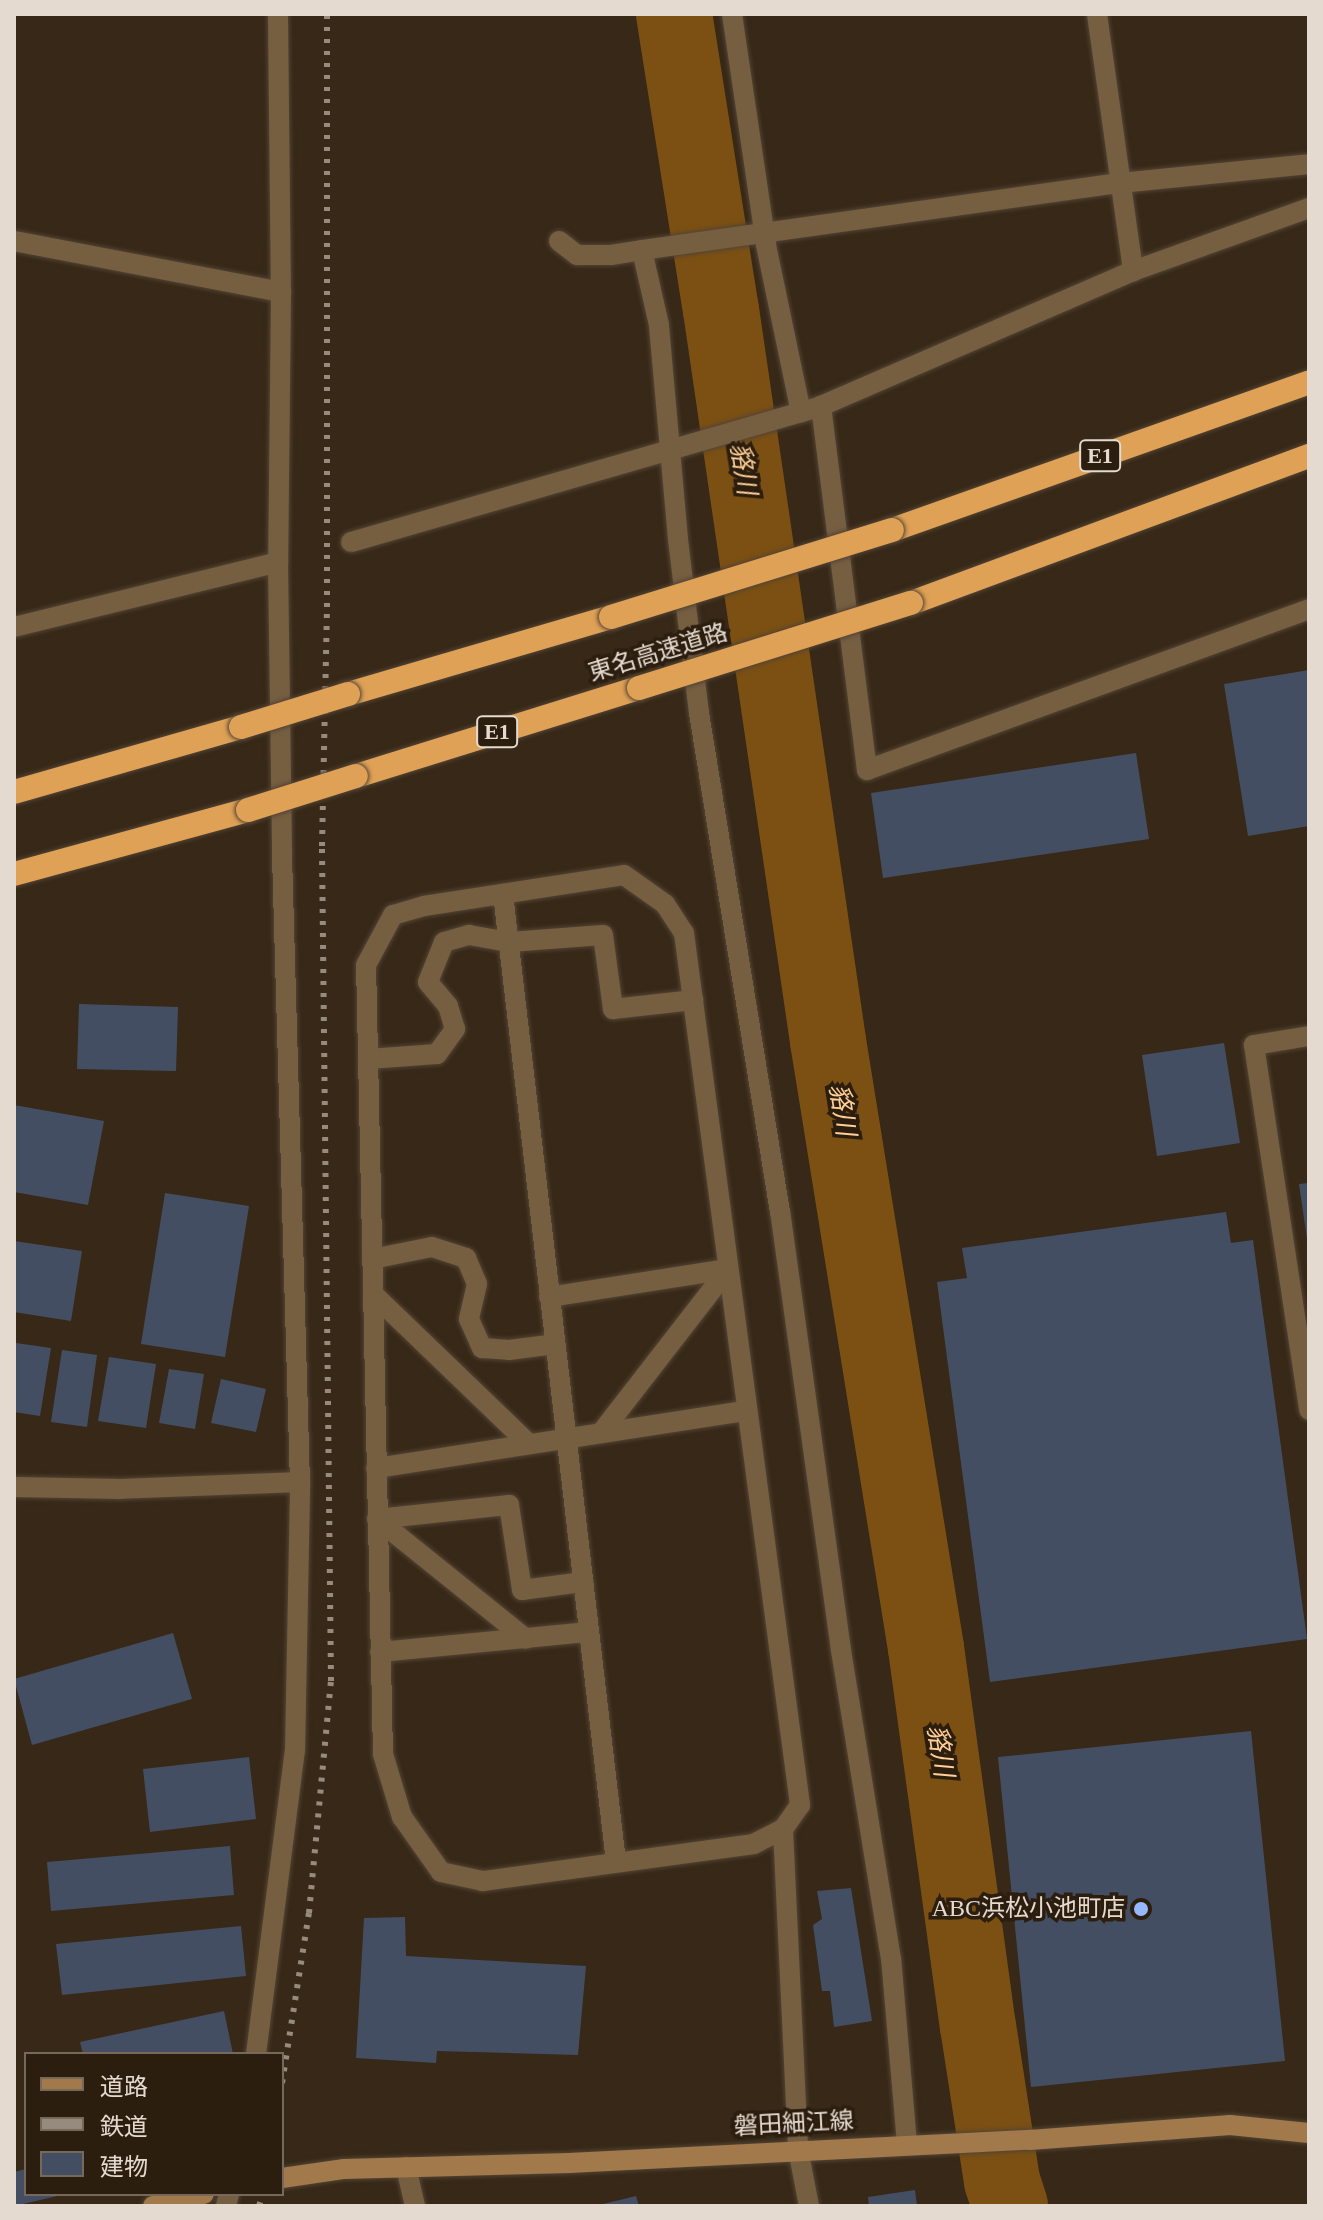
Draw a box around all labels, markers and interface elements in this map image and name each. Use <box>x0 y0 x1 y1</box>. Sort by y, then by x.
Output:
road number: E1 <box>1078 438 1122 474</box>
water label: 貉川 <box>724 441 762 497</box>
street label: 東名高速道路 <box>585 618 731 688</box>
road number: E1 <box>475 714 519 750</box>
water label: 貉川 <box>823 1082 861 1138</box>
water label: 貉川 <box>921 1723 959 1779</box>
place label: ABC浜松小池町店 <box>932 1895 1125 1923</box>
marker: ABC浜松小池町店 <box>1132 1900 1150 1918</box>
legend <box>24 2052 284 2196</box>
text: 道路 <box>100 2074 148 2100</box>
street label: 磐田細江線 <box>733 2106 855 2142</box>
text: 鉄道 <box>100 2114 148 2140</box>
text: 建物 <box>100 2154 148 2180</box>

